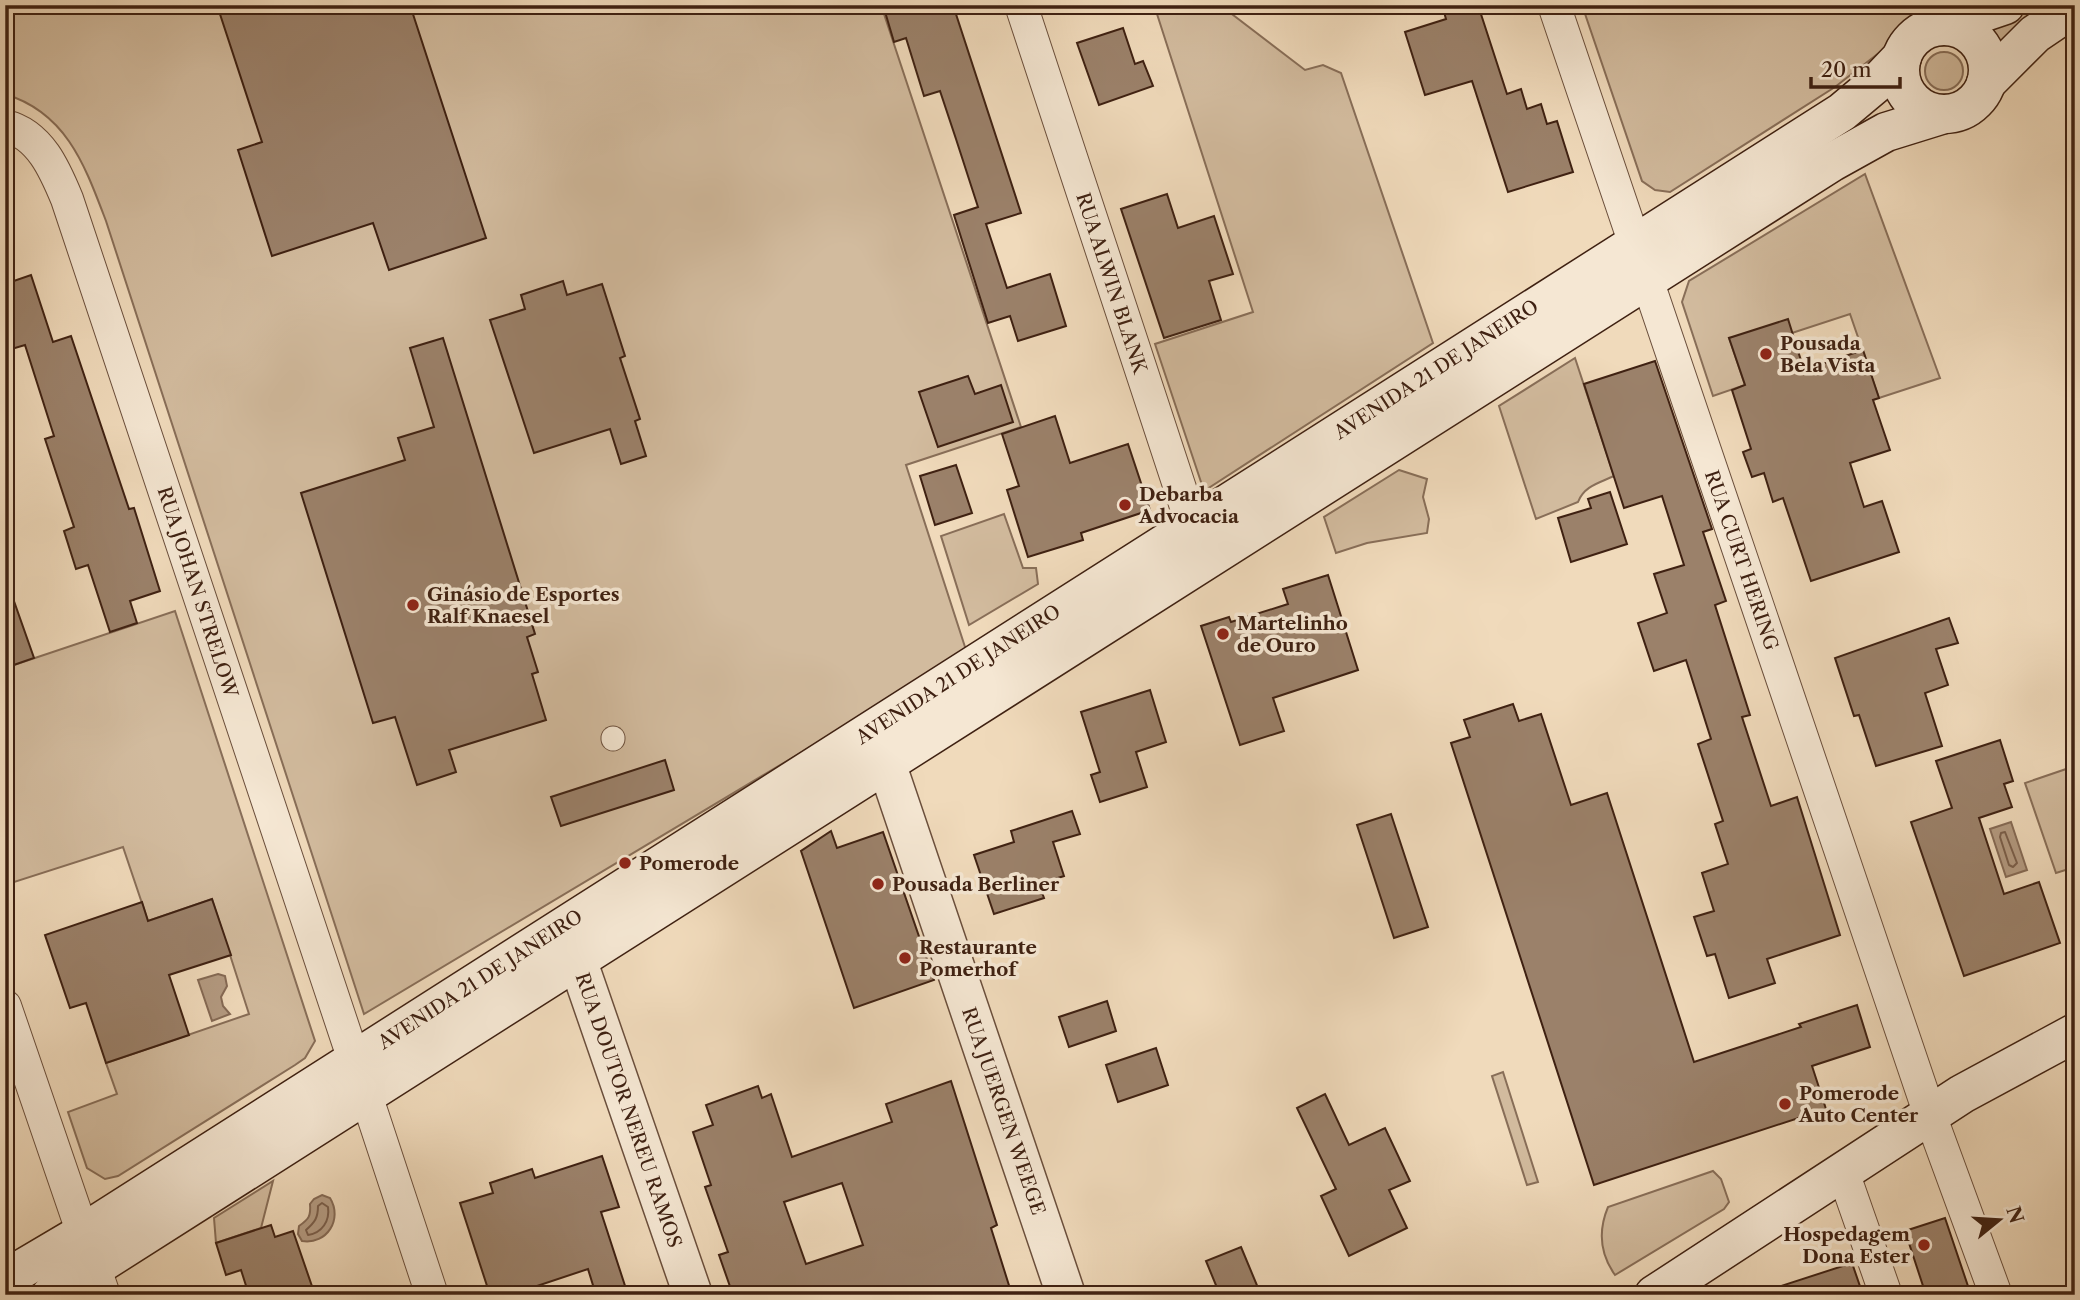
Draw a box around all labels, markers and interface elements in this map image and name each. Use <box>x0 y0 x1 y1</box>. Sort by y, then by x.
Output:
scale bar <box>1811 46 1900 90</box>
text: 20 m <box>1821 57 1872 82</box>
street label: RUA ALWIN BLANK <box>1071 190 1152 378</box>
street label: AVENIDA 21 DE JANEIRO <box>1329 295 1543 445</box>
place label: Pousada Bela Vista <box>1780 332 1877 377</box>
marker: Pousada Bela Vista <box>1758 346 1774 362</box>
street label: RUA CURT HERING <box>1700 467 1783 653</box>
place label: Debarba Advocacia <box>1138 483 1240 528</box>
street label: RUA JOHAN STRELOW <box>152 484 243 702</box>
marker: Debarba Advocacia <box>1117 497 1133 513</box>
place label: Ginásio de Esportes Ralf Knaesel <box>427 583 620 628</box>
marker: Ginásio de Esportes Ralf Knaesel <box>405 597 421 613</box>
street label: AVENIDA 21 DE JANEIRO <box>851 600 1065 750</box>
place label: Martelinho de Ouro <box>1237 612 1348 657</box>
marker: Martelinho de Ouro <box>1215 626 1231 642</box>
place label: Pomerode <box>639 852 739 875</box>
marker: Pomerode <box>617 855 633 871</box>
place label: Pousada Berliner <box>892 873 1060 896</box>
marker: Pousada Berliner <box>870 876 886 892</box>
street label: AVENIDA 21 DE JANEIRO <box>373 905 587 1055</box>
place label: Restaurante Pomerhof <box>919 936 1037 981</box>
marker: Restaurante Pomerhof <box>897 950 913 966</box>
street label: RUA DOUTOR NEREU RAMOS <box>571 970 687 1251</box>
street label: RUA JUERGEN WEEGE <box>957 1004 1050 1218</box>
place label: Pomerode Auto Center <box>1798 1082 1919 1127</box>
marker: Pomerode Auto Center <box>1777 1096 1793 1112</box>
north arrow <box>1965 1184 2035 1254</box>
text: N <box>2001 1203 2028 1226</box>
place label: Hospedagem Dona Ester <box>1783 1223 1911 1268</box>
marker: Hospedagem Dona Ester <box>1916 1237 1932 1253</box>

